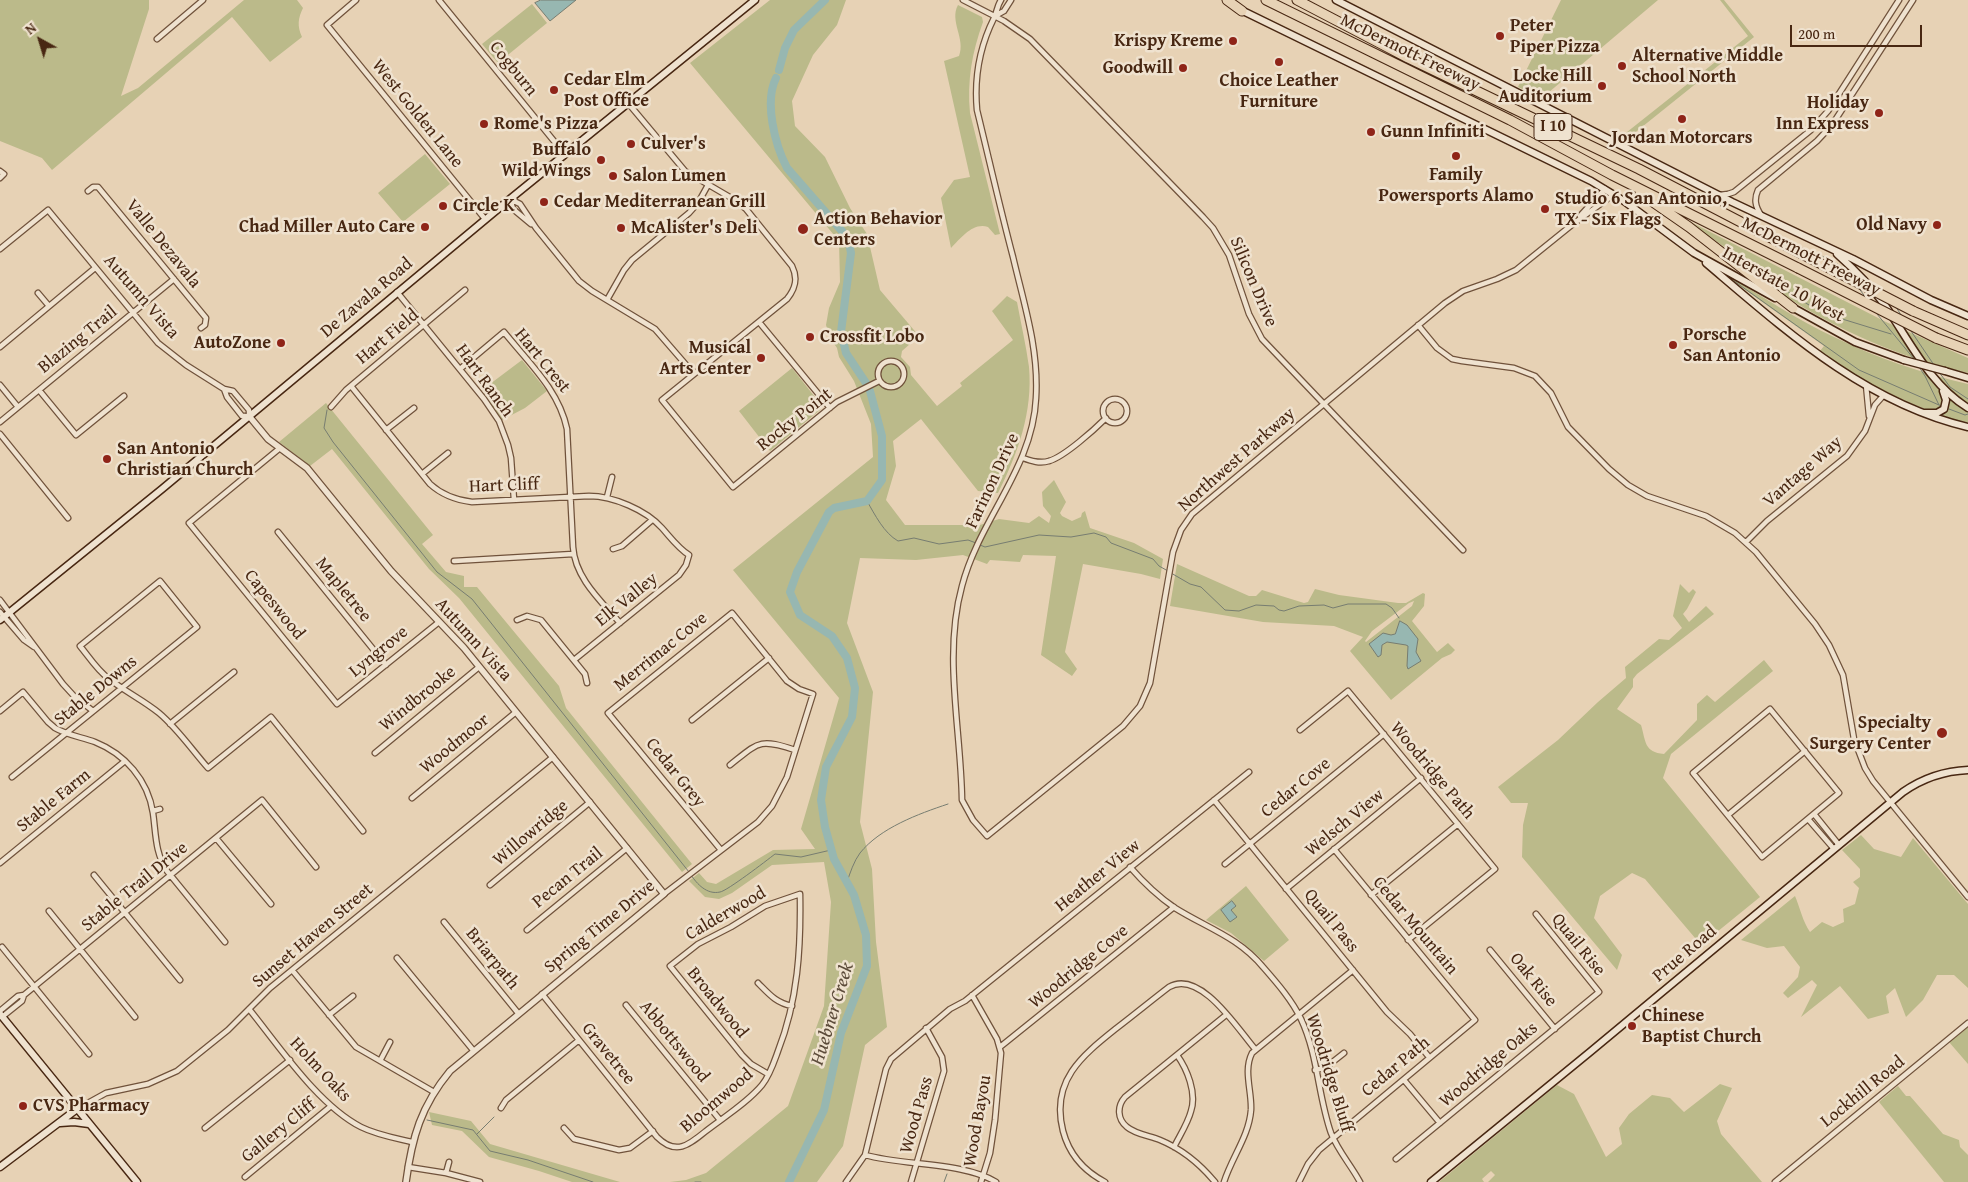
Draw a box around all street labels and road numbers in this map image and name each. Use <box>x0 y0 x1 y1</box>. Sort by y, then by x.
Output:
street label: McDermott Freeway <box>1337 10 1483 96</box>
street label: Cogburn <box>484 37 542 101</box>
street label: West Golden Lane <box>367 55 467 173</box>
road number: I 10 <box>1534 114 1572 140</box>
street label: Valle Dezavala <box>121 195 205 293</box>
street label: McDermott Freeway <box>1738 213 1884 301</box>
street label: Silicon Drive <box>1224 234 1282 330</box>
street label: Interstate 10 West <box>1718 242 1848 328</box>
street label: Autumn Vista <box>99 251 183 343</box>
street label: De Zavala Road <box>317 253 417 343</box>
street label: Blazing Trail <box>34 302 122 378</box>
street label: Hart Field <box>352 305 424 369</box>
street label: Hart Crest <box>509 324 575 398</box>
street label: Hart Ranch <box>450 340 518 422</box>
street label: Rocky Point <box>753 384 837 456</box>
street label: Northwest Parkway <box>1174 403 1300 517</box>
street label: Farinon Drive <box>961 430 1025 532</box>
street label: Vantage Way <box>1759 432 1847 512</box>
street label: Hart Cliff <box>469 474 539 498</box>
street label: Mapletree <box>310 553 376 627</box>
street label: Capeswood <box>239 566 309 644</box>
street label: Elk Valley <box>591 568 663 632</box>
street label: Autumn Vista <box>430 594 516 686</box>
street label: Merrimac Cove <box>610 608 712 696</box>
street label: Lyngrove <box>345 622 413 682</box>
street label: Stable Downs <box>50 651 142 731</box>
street label: Windbrooke <box>375 662 461 736</box>
street label: Woodmoor <box>416 709 494 779</box>
street label: Woodridge Path <box>1385 718 1479 824</box>
street label: Cedar Grey <box>641 734 709 812</box>
street label: Cedar Cove <box>1257 753 1335 823</box>
street label: Stable Farm <box>13 765 95 837</box>
street label: Welsch View <box>1301 785 1389 861</box>
street label: Willowridge <box>489 795 573 871</box>
street label: Heather View <box>1051 835 1145 917</box>
street label: Stable Trail Drive <box>77 837 193 937</box>
street label: Pecan Trail <box>528 843 608 913</box>
street label: Cedar Mountain <box>1368 873 1462 979</box>
street label: Spring Time Drive <box>540 876 660 978</box>
street label: Sunset Haven Street <box>248 879 378 993</box>
street label: Calderwood <box>682 882 770 946</box>
street label: Quail Pass <box>1299 885 1363 957</box>
street label: Quail Rise <box>1546 909 1610 981</box>
street label: Woodridge Cove <box>1025 920 1133 1014</box>
street label: Prue Road <box>1649 921 1721 987</box>
street label: Briarpath <box>461 924 523 994</box>
street label: Oak Rise <box>1505 949 1561 1011</box>
street label: Broadwood <box>682 963 752 1043</box>
street label: Abbottswood <box>634 997 714 1087</box>
street label: Woodridge Bluff <box>1301 1011 1357 1135</box>
street label: Woodridge Oaks <box>1435 1018 1543 1112</box>
street label: Gravetree <box>576 1019 640 1089</box>
street label: Cedar Path <box>1358 1032 1434 1102</box>
street label: Holm Oaks <box>285 1033 355 1107</box>
street label: Lockhill Road <box>1817 1052 1909 1132</box>
street label: Bloomwood <box>676 1064 758 1138</box>
street label: Wood Bayou <box>959 1073 997 1169</box>
street label: Wood Pass <box>896 1074 938 1156</box>
street label: Gallery Cliff <box>237 1094 321 1168</box>

